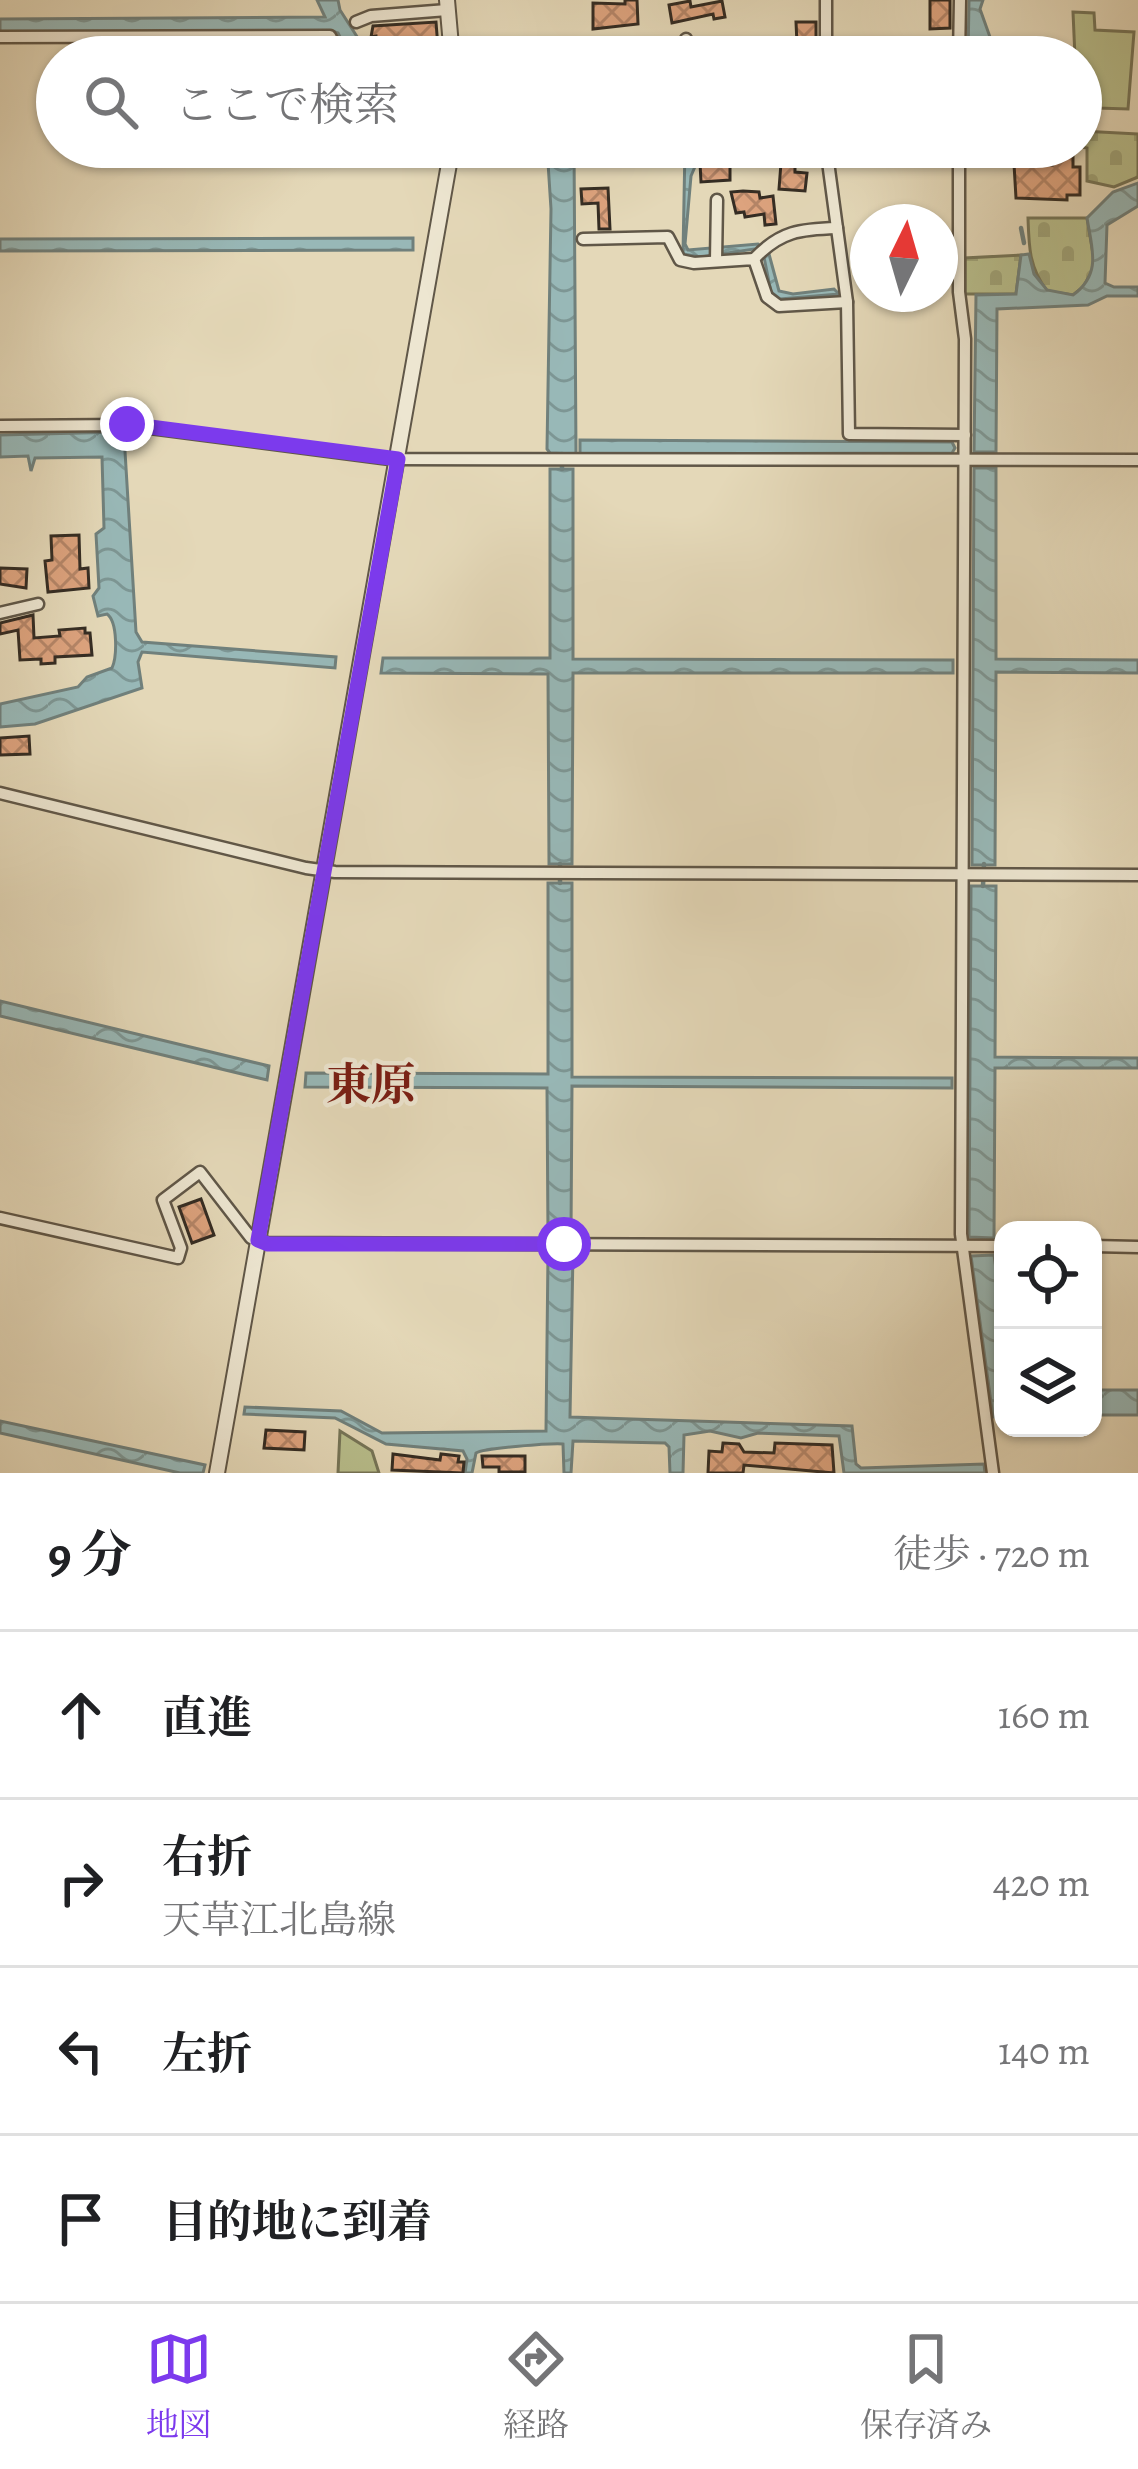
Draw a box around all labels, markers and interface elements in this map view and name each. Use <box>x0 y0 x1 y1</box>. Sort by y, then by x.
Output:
search box <box>36 36 1102 168</box>
icon: search <box>78 69 144 135</box>
text: ここで検索 <box>174 74 399 136</box>
north arrow <box>850 204 958 312</box>
route end <box>100 397 154 451</box>
district label: 東原 <box>326 1054 416 1116</box>
route start <box>537 1217 591 1271</box>
map controls <box>994 1221 1102 1437</box>
button: locate <box>994 1221 1102 1329</box>
button: layers <box>994 1329 1102 1437</box>
text: 9 分 <box>48 1520 132 1590</box>
text: 徒歩 · 720 m <box>893 1527 1090 1580</box>
icon: ahead <box>48 1682 114 1748</box>
text: 直進 <box>162 1687 252 1749</box>
text: 160 m <box>998 1688 1090 1741</box>
text: 右折 <box>162 1826 252 1888</box>
icon: right <box>48 1850 114 1916</box>
text: 420 m <box>993 1856 1090 1909</box>
text: 天草江北島線 <box>162 1893 396 1946</box>
icon: left <box>48 2018 114 2084</box>
text: 左折 <box>162 2023 252 2085</box>
text: 140 m <box>998 2024 1090 2077</box>
icon: arrive <box>48 2186 114 2252</box>
text: 目的地に到着 <box>162 2191 432 2253</box>
tab: 地図 <box>146 2326 212 2447</box>
tab: 経路 <box>503 2326 569 2447</box>
tab: 保存済み <box>860 2326 992 2447</box>

